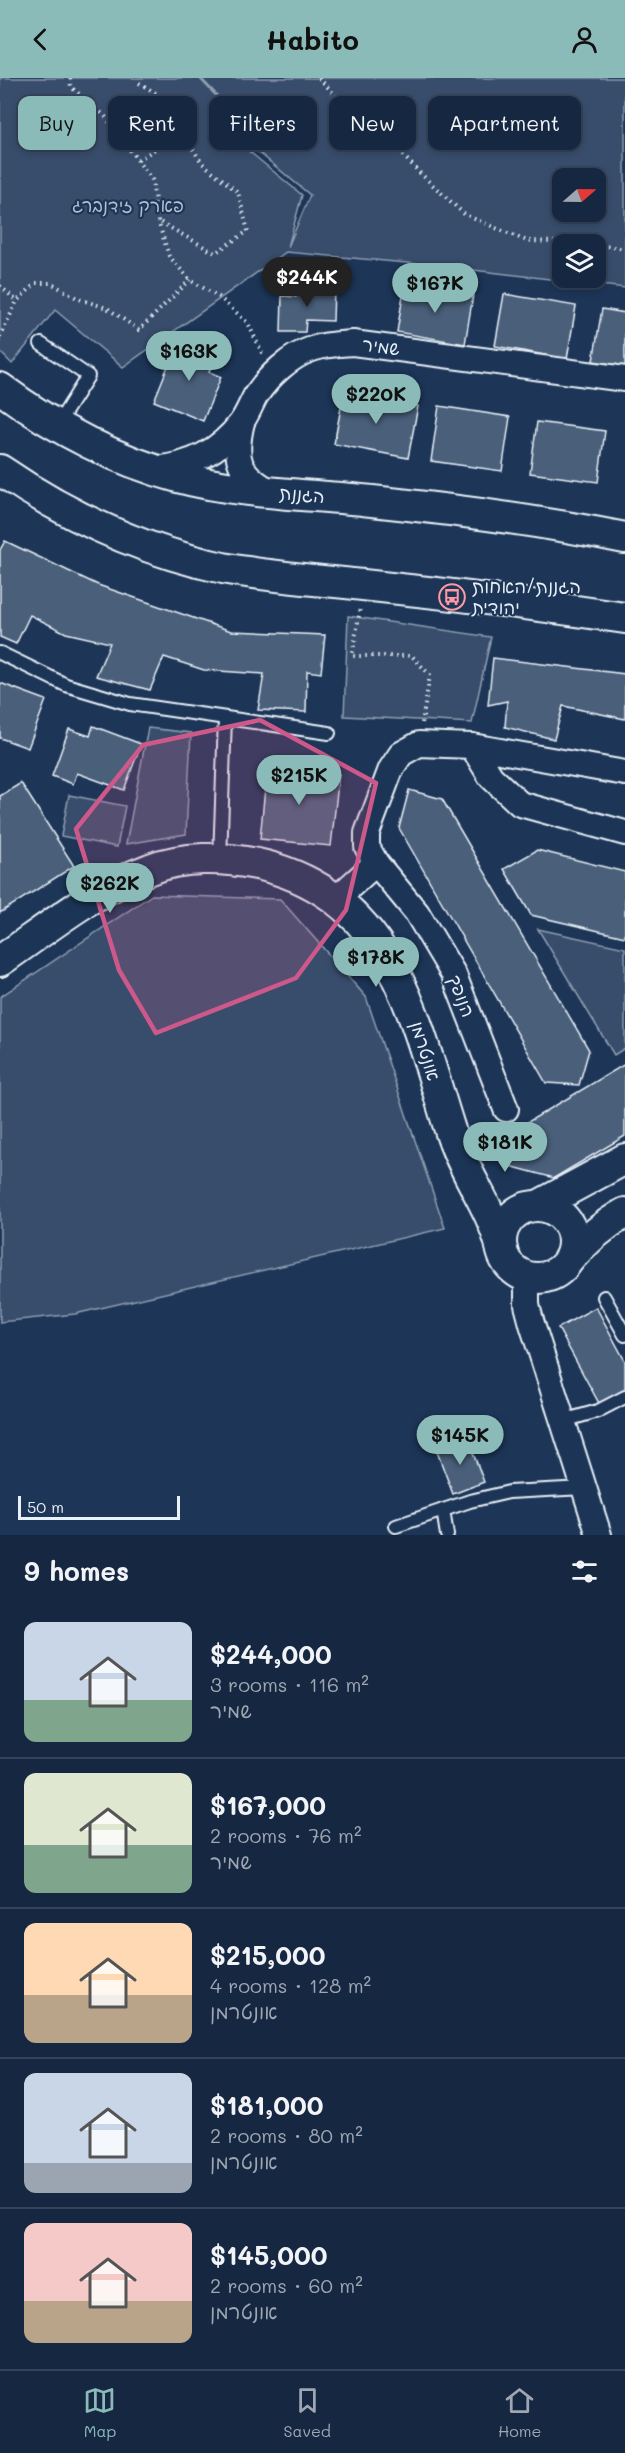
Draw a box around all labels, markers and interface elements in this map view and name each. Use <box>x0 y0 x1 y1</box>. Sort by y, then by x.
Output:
text: Habito <box>266 22 359 57</box>
icon: back <box>24 23 57 56</box>
icon: person <box>568 23 601 56</box>
chip: Buy <box>18 96 96 150</box>
chip: Rent <box>108 96 197 150</box>
chip: Filters <box>209 96 317 150</box>
chip: New <box>329 96 416 150</box>
chip: Apartment <box>428 96 581 150</box>
north arrow <box>552 168 606 222</box>
map controls <box>552 168 606 288</box>
park label: פארק זידנברג <box>72 193 184 217</box>
button: layers <box>552 234 606 288</box>
pin: $244K <box>265 257 349 308</box>
text: $244K <box>276 263 338 289</box>
pin: $167K <box>393 263 477 314</box>
text: $167K <box>406 269 464 295</box>
pin: $163K <box>147 331 231 382</box>
street label: שמיר <box>361 332 401 361</box>
text: $163K <box>160 337 218 363</box>
pin: $220K <box>334 374 418 425</box>
text: $220K <box>346 380 406 406</box>
street label: הגננת <box>278 480 326 508</box>
place label: הגננת/האחות יהודית <box>471 574 581 619</box>
bus stop icon: הגננת/האחות יהודית <box>437 582 467 612</box>
pin: $215K <box>257 755 341 806</box>
text: $215K <box>270 761 328 787</box>
pin: $262K <box>68 863 152 914</box>
text: $262K <box>80 869 140 895</box>
pin: $178K <box>334 937 418 988</box>
text: $178K <box>347 943 405 969</box>
street label: הנופך <box>443 971 481 1020</box>
street label: אונטרמן <box>406 1018 446 1083</box>
pin: $181K <box>463 1122 547 1173</box>
text: $181K <box>477 1128 533 1154</box>
pin: $145K <box>418 1415 502 1466</box>
text: $145K <box>431 1421 489 1447</box>
scale bar <box>18 1493 180 1520</box>
text: 50 m <box>27 1496 64 1517</box>
text: 9 homes <box>24 1554 129 1588</box>
icon: filters <box>568 1555 601 1588</box>
text: $244,000 <box>210 1637 332 1671</box>
icon: home <box>72 1646 144 1718</box>
text: 3 rooms · 116 m² <box>210 1671 369 1697</box>
text: שמיר <box>210 1697 252 1723</box>
text: $167,000 <box>210 1788 326 1822</box>
icon: home <box>72 1797 144 1869</box>
text: 2 rooms · 76 m² <box>210 1822 362 1848</box>
text: שמיר <box>210 1848 252 1874</box>
text: $215,000 <box>210 1938 325 1972</box>
icon: home <box>72 1947 144 2019</box>
text: 4 rooms · 128 m² <box>210 1972 371 1998</box>
text: אונטרמן <box>210 1998 278 2024</box>
text: $181,000 <box>210 2088 323 2122</box>
icon: home <box>72 2097 144 2169</box>
text: 2 rooms · 80 m² <box>210 2122 363 2148</box>
text: אונטרמן <box>210 2148 278 2174</box>
text: $145,000 <box>210 2238 327 2272</box>
icon: home <box>72 2247 144 2319</box>
text: 2 rooms · 60 m² <box>210 2272 363 2298</box>
text: אונטרמן <box>210 2298 278 2324</box>
tab: Map <box>83 2384 116 2441</box>
tab: Saved <box>283 2384 331 2441</box>
tab: Home <box>498 2384 541 2441</box>

